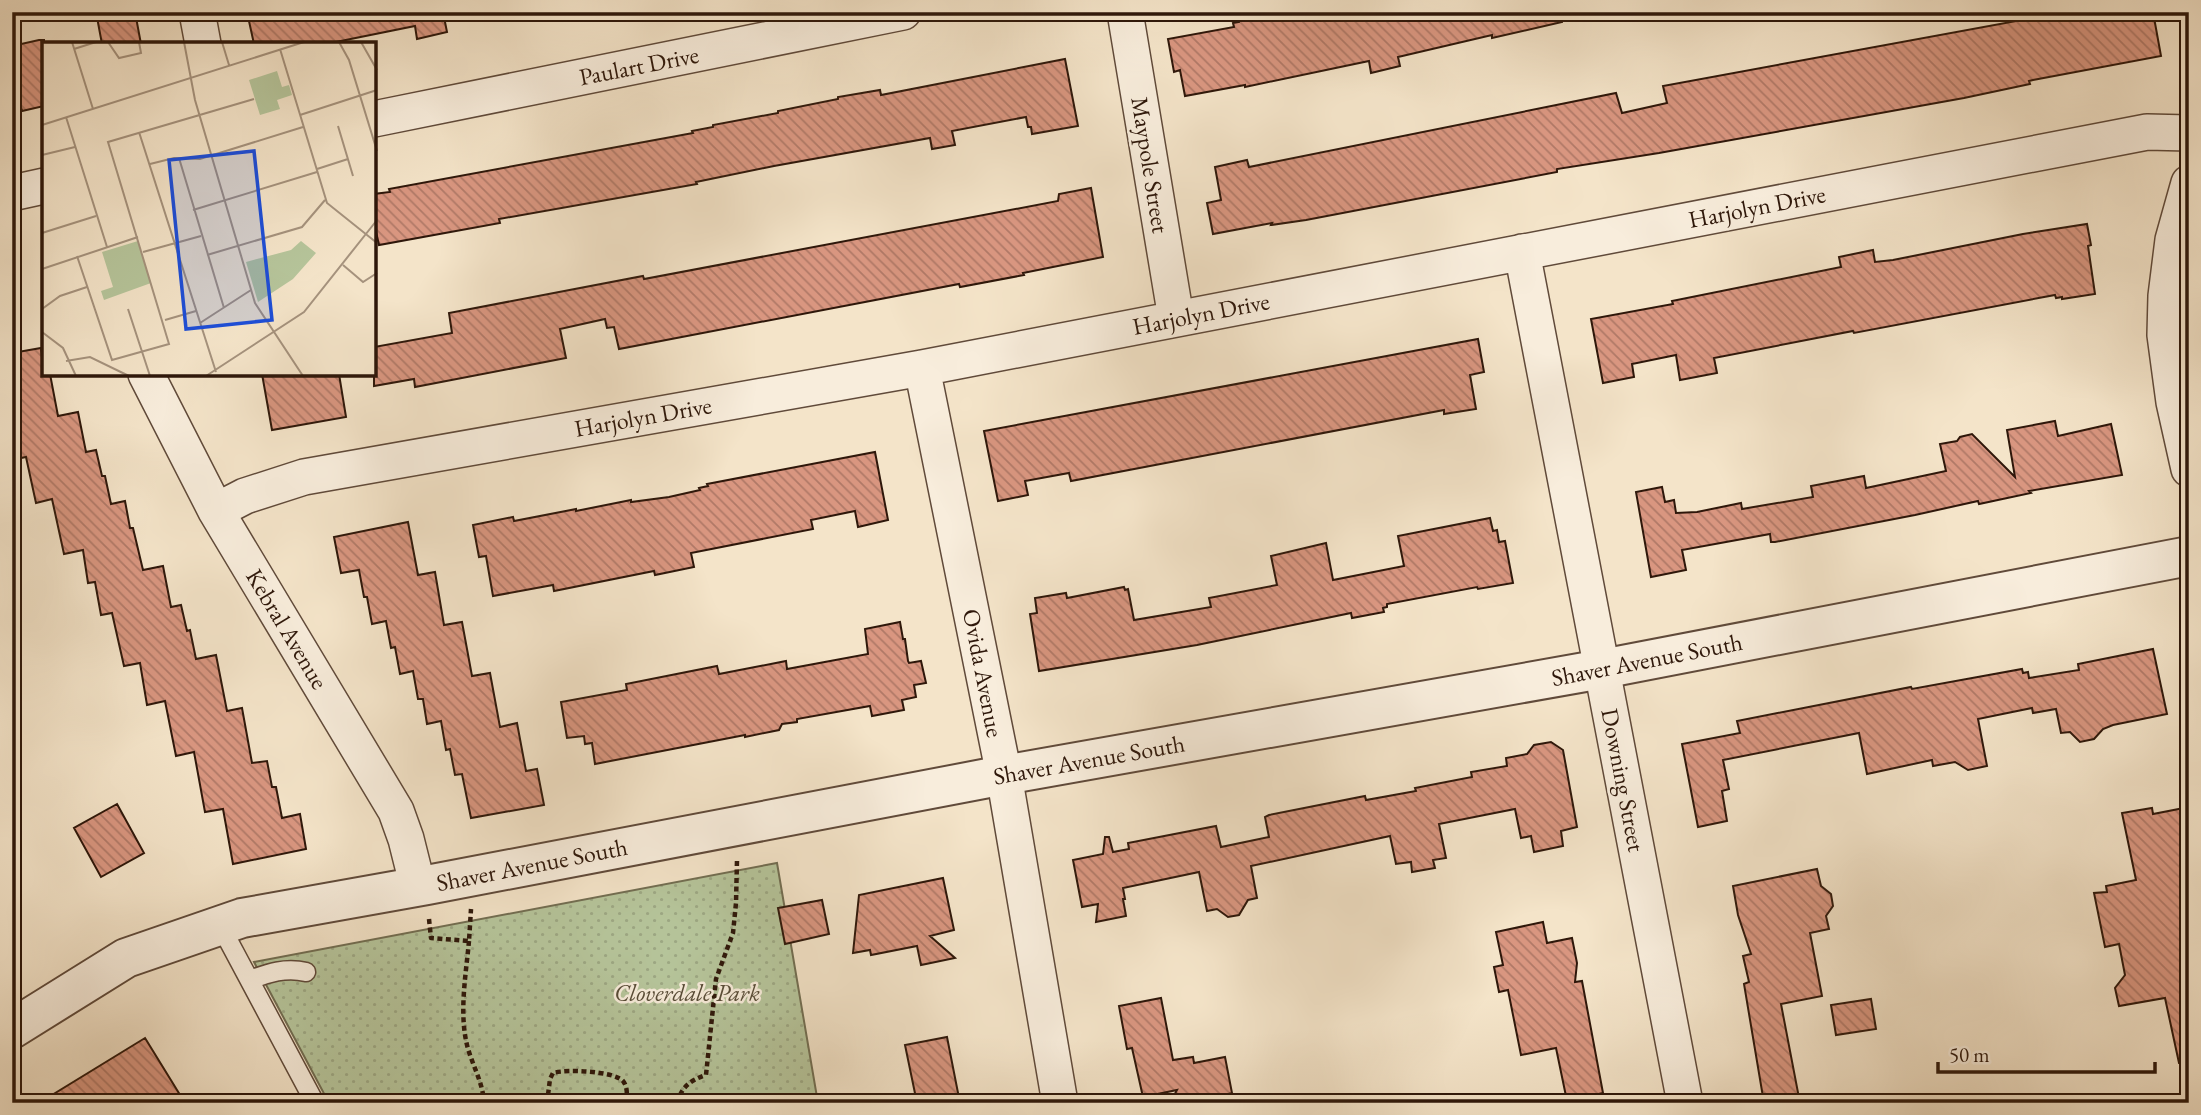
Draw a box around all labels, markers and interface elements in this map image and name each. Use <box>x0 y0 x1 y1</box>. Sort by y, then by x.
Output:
street label: Paulart Drive <box>576 39 701 92</box>
inset map <box>42 42 376 376</box>
street label: Maypole Street <box>1124 95 1177 236</box>
street label: Harjolyn Drive <box>1686 178 1828 235</box>
street label: Harjolyn Drive <box>1130 285 1272 342</box>
street label: Harjolyn Drive <box>572 389 714 444</box>
street label: Kebral Avenue <box>239 563 336 695</box>
street label: Ovida Avenue <box>956 606 1011 740</box>
street label: Shaver Avenue South <box>1549 626 1745 693</box>
street label: Downing Street <box>1594 706 1653 855</box>
street label: Shaver Avenue South <box>991 727 1187 792</box>
street label: Shaver Avenue South <box>434 831 630 898</box>
park label: Cloverdale Park <box>614 977 760 1008</box>
scale bar <box>1938 1031 2156 1075</box>
text: 50 m <box>1949 1041 1990 1068</box>

